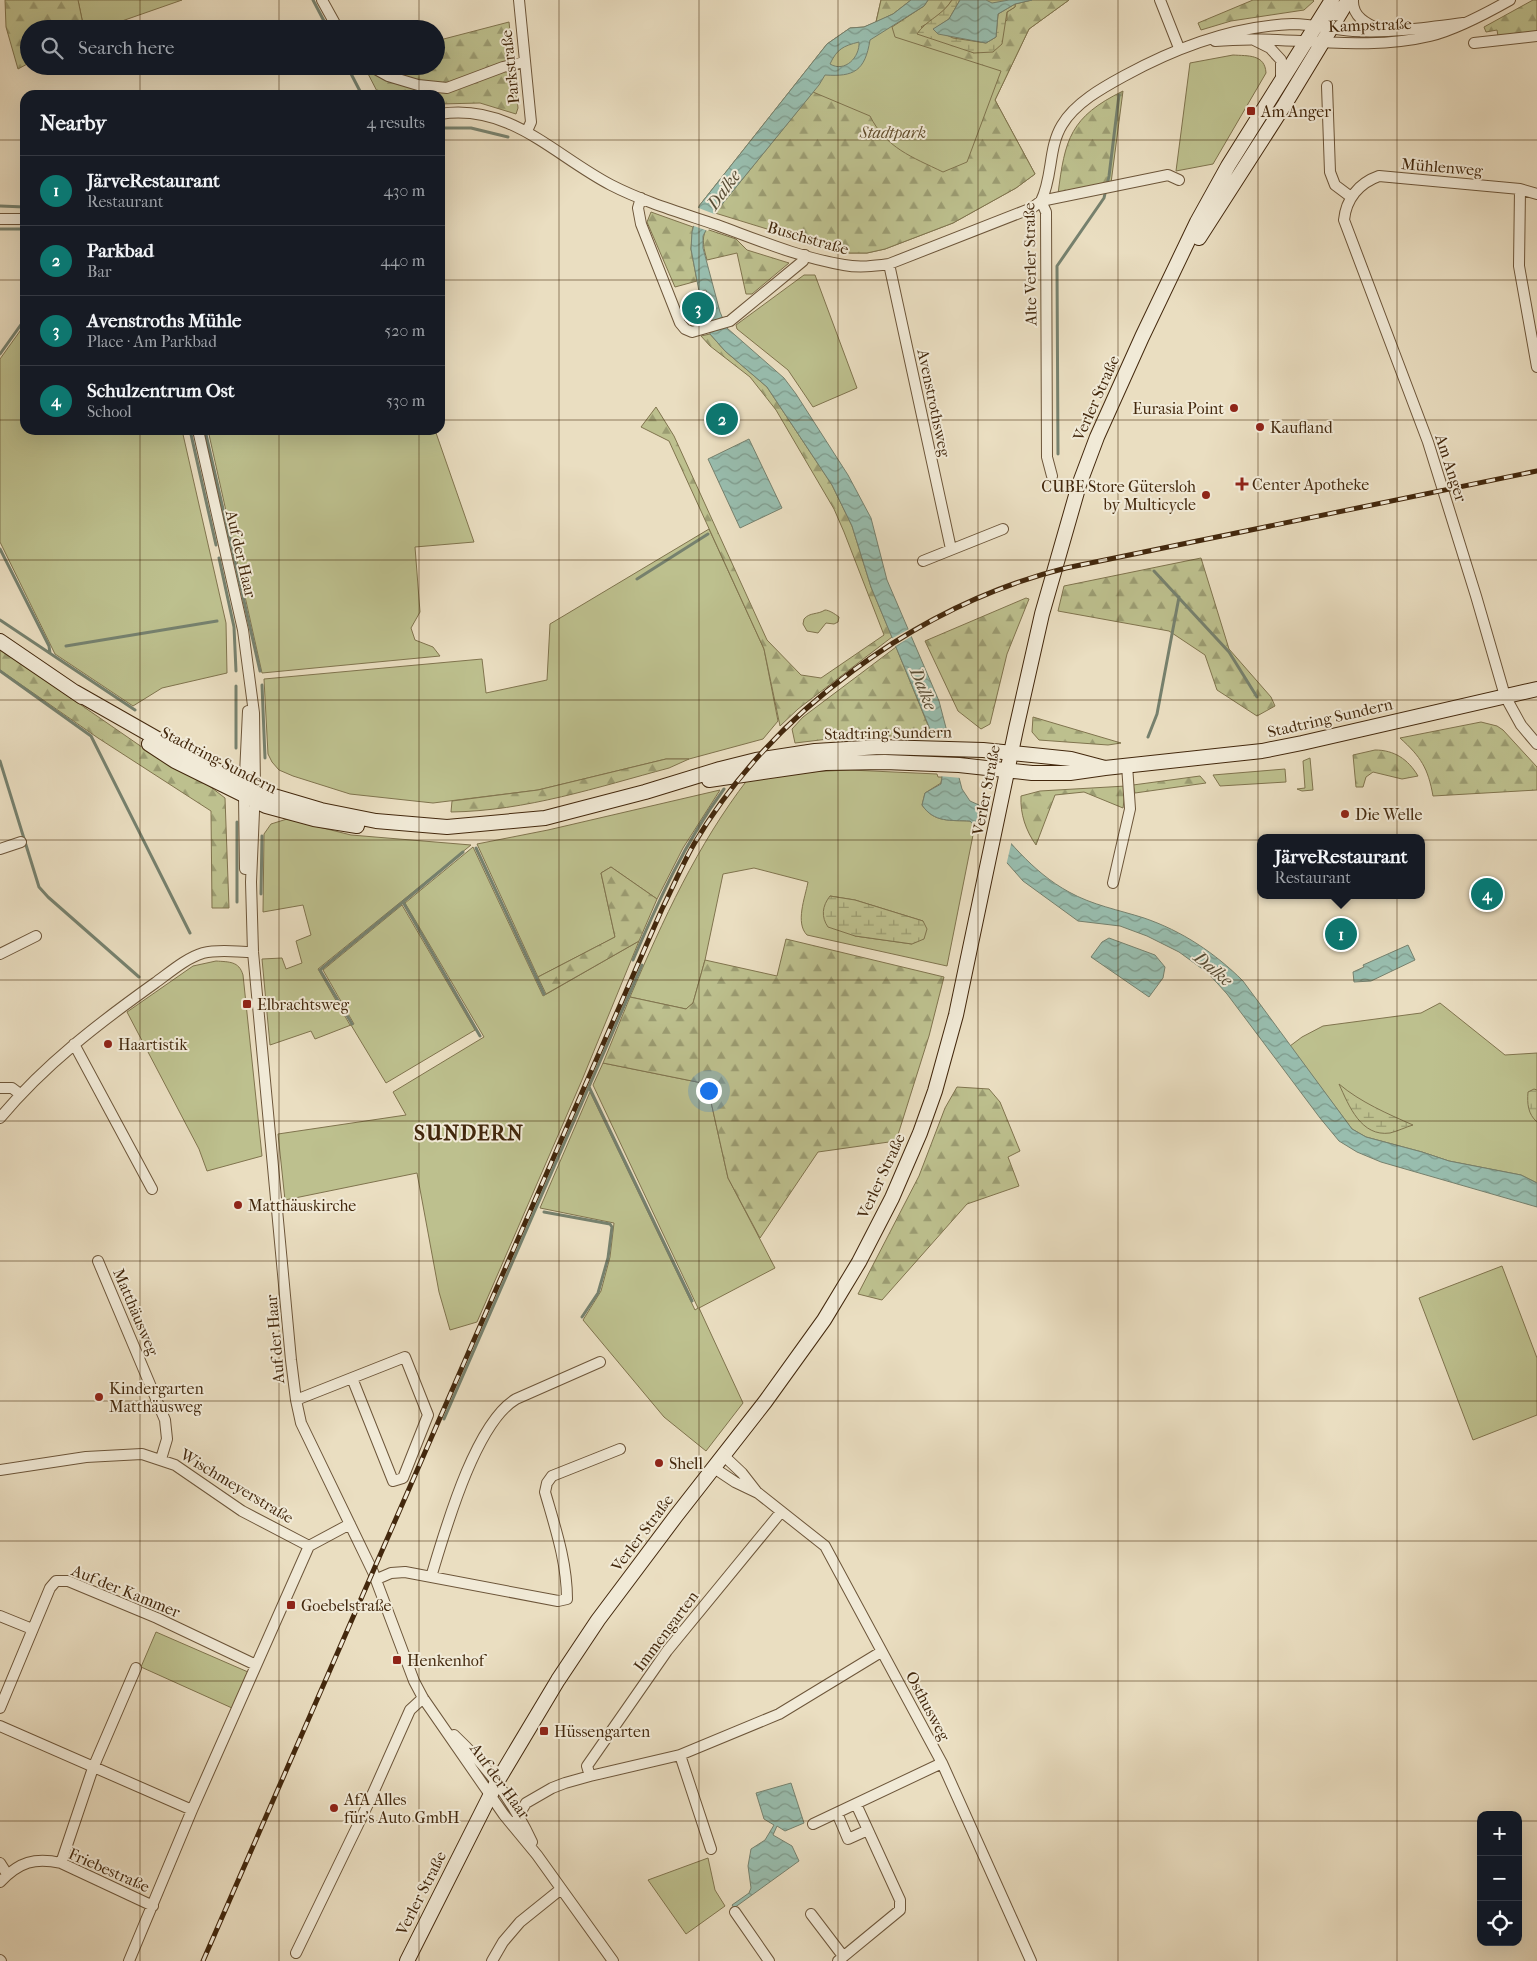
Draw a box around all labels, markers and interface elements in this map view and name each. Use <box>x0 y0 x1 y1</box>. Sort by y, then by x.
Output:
street label: Kampstraße <box>1328 14 1412 36</box>
search box <box>20 20 445 75</box>
street label: Parkstraße <box>497 29 523 105</box>
icon: search <box>38 34 66 62</box>
text: Search here <box>78 37 174 59</box>
place label: Am Anger <box>1260 102 1331 121</box>
marker: Am Anger <box>1245 105 1257 117</box>
text: Nearby <box>40 111 106 135</box>
text: 4 results <box>367 113 425 132</box>
park label: Stadtpark <box>859 123 926 142</box>
street label: Mühlenweg <box>1400 154 1484 180</box>
water label: Dalke <box>702 166 746 215</box>
text: JärveRestaurant <box>87 170 220 192</box>
text: 1 <box>53 181 59 200</box>
text: 430 m <box>383 181 425 200</box>
text: Restaurant <box>87 192 163 211</box>
street label: Alte Verler Straße <box>1019 202 1041 327</box>
street label: Buschstraße <box>765 217 851 259</box>
text: Parkbad <box>87 240 154 262</box>
text: 2 <box>52 251 60 270</box>
text: 440 m <box>380 251 425 270</box>
text: Bar <box>87 262 112 281</box>
pin: 3 <box>682 289 714 327</box>
text: Avenstroths Mühle <box>87 310 241 332</box>
text: 3 <box>53 321 59 340</box>
text: 520 m <box>384 321 425 340</box>
text: Place · Am Parkbad <box>87 332 217 351</box>
street label: Avenstrothsweg <box>913 346 955 459</box>
street label: Verler Straße <box>1068 352 1123 445</box>
text: Schulzentrum Ost <box>87 380 235 402</box>
text: 4 <box>51 391 61 410</box>
text: 530 m <box>386 391 425 410</box>
place label: Eurasia Point <box>1133 399 1224 418</box>
pin: 2 <box>706 400 738 438</box>
text: School <box>87 402 132 421</box>
marker: Eurasia Point <box>1228 402 1240 414</box>
place label: Kaufland <box>1270 418 1333 437</box>
marker: Kaufland <box>1254 421 1266 433</box>
street label: Am Anger <box>1431 431 1471 504</box>
place label: Center Apotheke <box>1252 475 1369 494</box>
place label: CUBE Store Gütersloh by Multicycle <box>1041 477 1196 514</box>
marker: Center Apotheke <box>1236 478 1248 490</box>
marker: CUBE Store Gütersloh by Multicycle <box>1200 489 1212 501</box>
street label: Auf der Haar <box>221 507 260 600</box>
water label: Dalke <box>905 664 941 714</box>
street label: Stadtring Sundern <box>1266 694 1395 742</box>
street label: Stadtring Sundern <box>824 722 953 744</box>
street label: Stadtring Sundern <box>158 723 281 798</box>
street label: Verler Straße <box>968 743 1004 838</box>
place label: Die Welle <box>1355 805 1422 824</box>
marker: Die Welle <box>1339 808 1351 820</box>
popup <box>1257 834 1425 899</box>
text: JärveRestaurant <box>1275 846 1407 868</box>
text: Restaurant <box>1275 868 1351 887</box>
pin: 4 <box>1471 875 1503 913</box>
pin: 1 <box>1325 915 1357 953</box>
water label: Dalke <box>1189 946 1237 992</box>
place label: Elbrachtsweg <box>257 995 349 1014</box>
marker: Elbrachtsweg <box>241 998 253 1010</box>
place label: Haartistik <box>118 1035 188 1054</box>
marker: Haartistik <box>102 1038 114 1050</box>
your location <box>696 1078 722 1104</box>
district label: SUNDERN <box>414 1121 524 1145</box>
street label: Verler Straße <box>853 1130 909 1222</box>
place label: Matthäuskirche <box>248 1196 356 1215</box>
marker: Matthäuskirche <box>232 1199 244 1211</box>
street label: Matthäusweg <box>109 1266 163 1359</box>
street label: Auf der Haar <box>262 1294 288 1385</box>
place label: Kindergarten Matthäusweg <box>109 1379 204 1416</box>
marker: Kindergarten Matthäusweg <box>93 1391 105 1403</box>
street label: Wischmeyerstraße <box>176 1444 297 1527</box>
place label: Shell <box>669 1454 703 1473</box>
marker: Shell <box>653 1457 665 1469</box>
street label: Verler Straße <box>606 1491 677 1576</box>
street label: Auf der Kammer <box>68 1560 183 1621</box>
street label: Immengarten <box>630 1586 703 1675</box>
place label: Goebelstraße <box>301 1596 392 1615</box>
marker: Goebelstraße <box>285 1599 297 1611</box>
place label: Henkenhof <box>407 1651 488 1670</box>
marker: Henkenhof <box>391 1654 403 1666</box>
street label: Osthusweg <box>902 1668 954 1744</box>
place label: Hüssengarten <box>554 1722 651 1741</box>
marker: Hüssengarten <box>538 1725 550 1737</box>
street label: Auf der Haar <box>466 1739 534 1823</box>
place label: AfA Alles für's Auto GmbH <box>343 1790 460 1827</box>
marker: AfA Alles für's Auto GmbH <box>328 1802 340 1814</box>
map controls <box>1477 1811 1522 1946</box>
button: + <box>1477 1811 1522 1856</box>
street label: Friebestraße <box>66 1844 153 1896</box>
street label: Verler Straße <box>391 1848 450 1939</box>
button: − <box>1477 1856 1522 1901</box>
button: locate <box>1477 1901 1522 1946</box>

